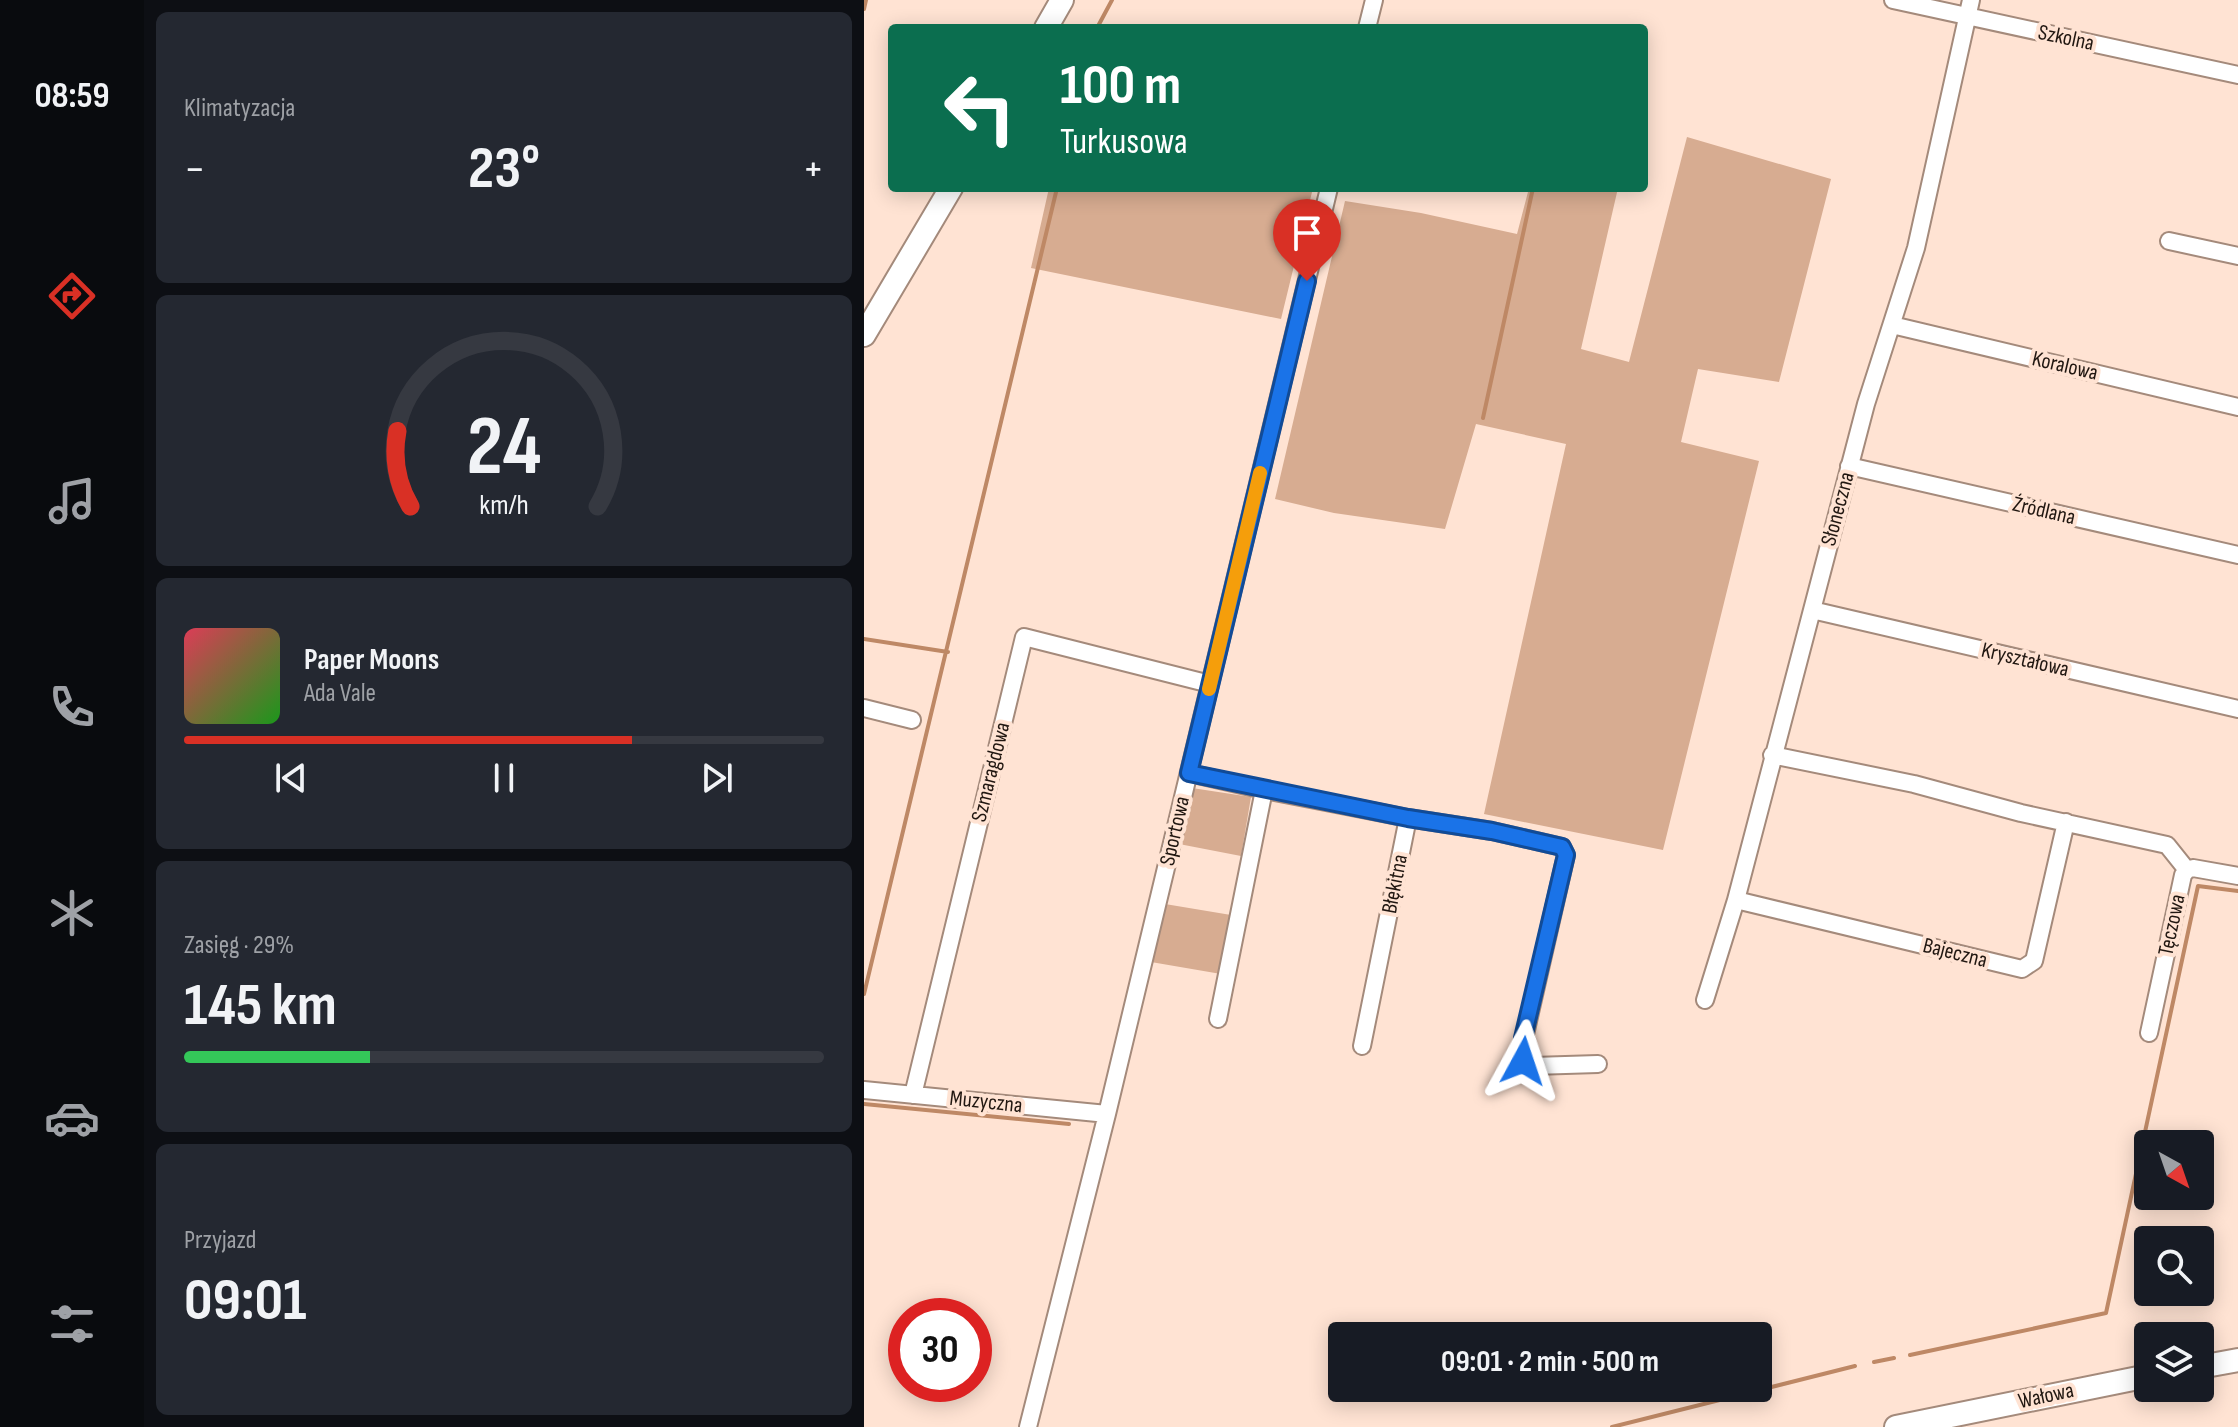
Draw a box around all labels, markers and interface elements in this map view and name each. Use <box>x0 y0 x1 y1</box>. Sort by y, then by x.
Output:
street label: Szkolna <box>2036 19 2096 57</box>
text: 100 m <box>1060 53 1181 120</box>
icon: left <box>928 56 1032 160</box>
text: 08:59 <box>34 75 110 118</box>
text: Klimatyzacja <box>184 93 295 124</box>
text: Turkusowa <box>1060 121 1188 164</box>
text: 23° <box>468 133 540 205</box>
text: − <box>184 143 206 196</box>
text: + <box>802 143 824 196</box>
pin <box>1273 199 1341 281</box>
icon: arrive <box>1285 211 1329 255</box>
icon: directions <box>44 268 100 324</box>
street label: Koralowa <box>2029 345 2101 387</box>
text: 24 <box>467 397 541 497</box>
street label: Słoneczna <box>1815 469 1861 549</box>
icon: music <box>44 473 100 529</box>
text: km/h <box>479 488 529 523</box>
street label: Źródlana <box>2010 491 2078 531</box>
street label: Kryształowa <box>1979 637 2071 683</box>
text: Paper Moons <box>304 642 439 678</box>
text: Ada Vale <box>304 678 376 709</box>
icon: phone <box>44 679 100 735</box>
street label: Szmaragdowa <box>966 719 1016 825</box>
icon: previous <box>269 756 313 800</box>
icon: pause <box>482 756 526 800</box>
icon: next <box>695 756 739 800</box>
street label: Sportowa <box>1154 794 1196 868</box>
street label: Błękitna <box>1376 852 1414 916</box>
icon: climate <box>44 885 100 941</box>
street label: Tęczowa <box>2152 892 2192 958</box>
text: Zasięg · 29% <box>184 930 294 961</box>
street label: Bajeczna <box>1920 932 1990 974</box>
text: 145 km <box>184 970 337 1042</box>
position arrow <box>1481 1019 1565 1103</box>
street label: Muzyczna <box>948 1085 1024 1119</box>
icon: car <box>44 1090 100 1146</box>
north arrow <box>2134 1130 2214 1210</box>
map controls <box>2134 1130 2214 1402</box>
text: Przyjazd <box>184 1225 256 1256</box>
button: search <box>2134 1226 2214 1306</box>
text: 09:01 <box>184 1265 307 1337</box>
icon: filters <box>44 1296 100 1352</box>
speed limit sign: 30 <box>888 1298 992 1402</box>
button: layers <box>2134 1322 2214 1402</box>
text: 09:01 · 2 min · 500 m <box>1441 1344 1659 1380</box>
street label: Wałowa <box>2016 1377 2076 1415</box>

